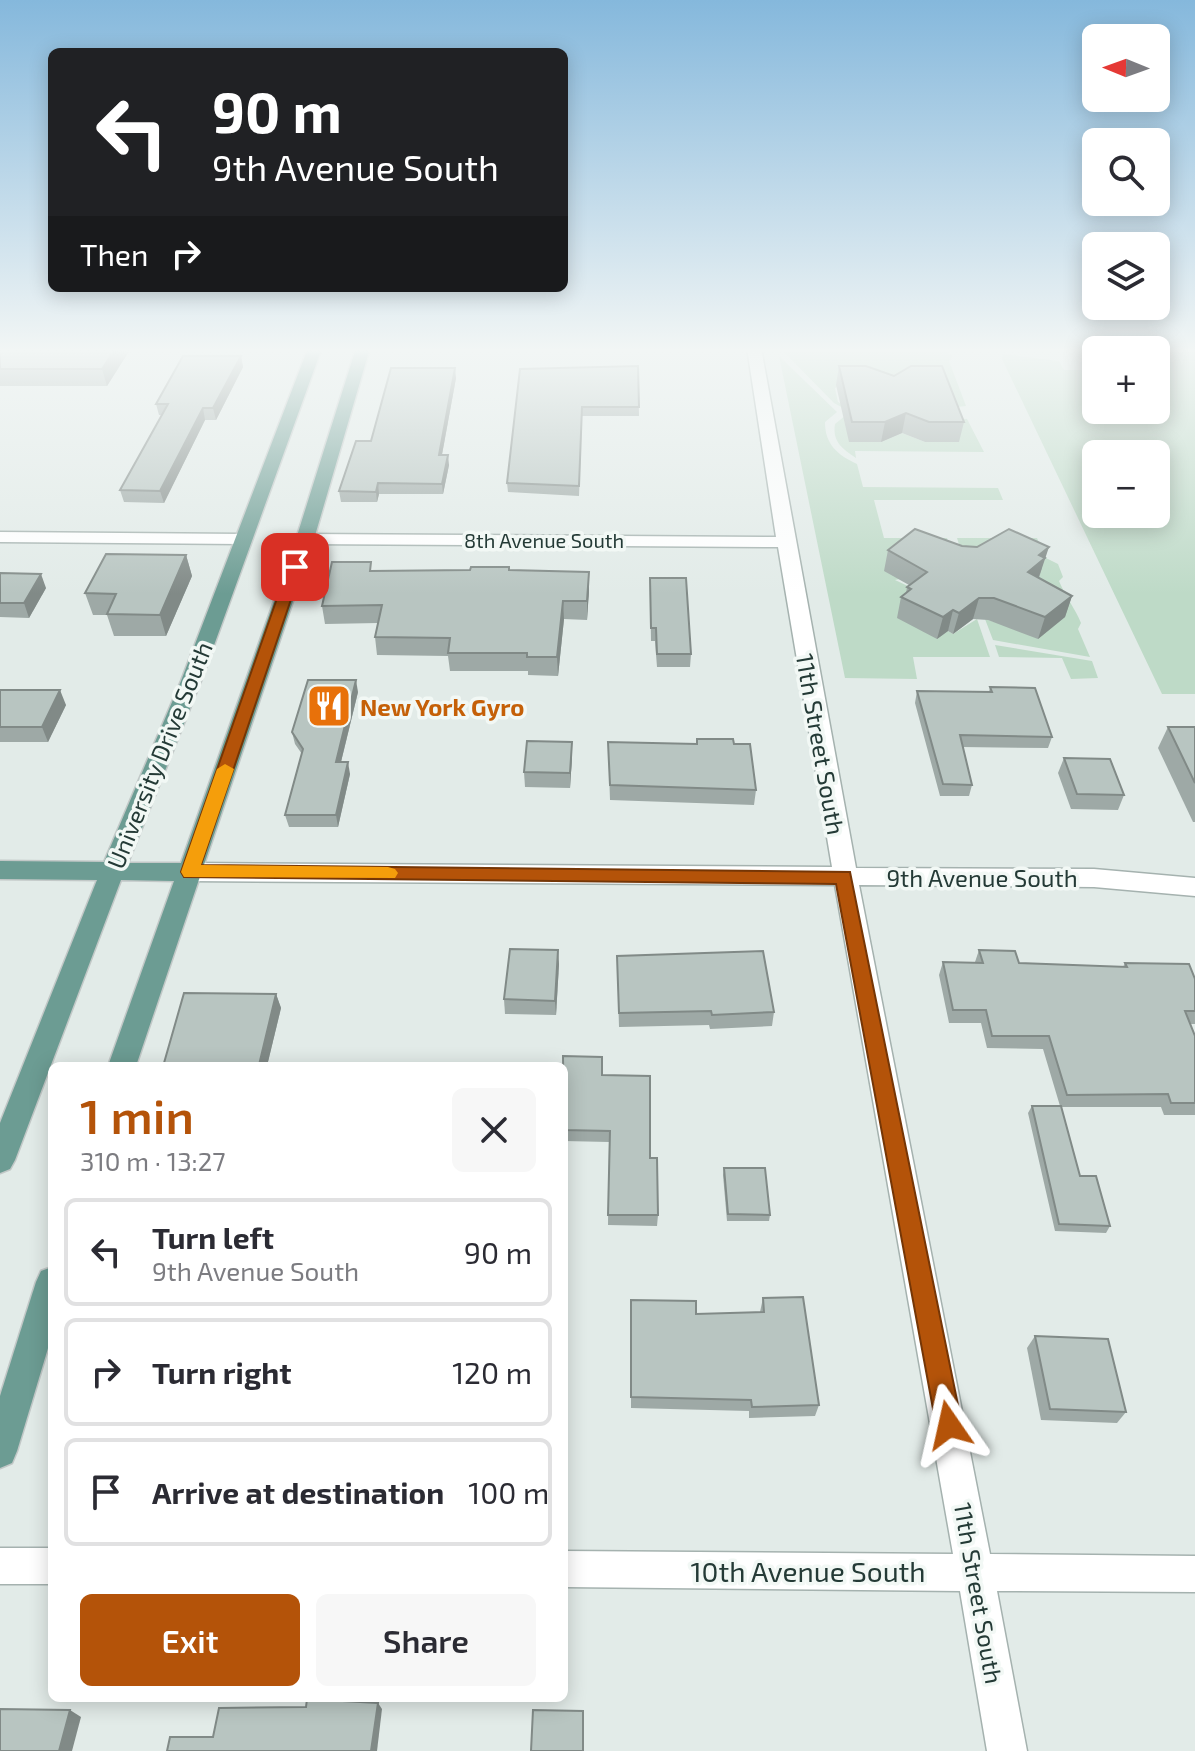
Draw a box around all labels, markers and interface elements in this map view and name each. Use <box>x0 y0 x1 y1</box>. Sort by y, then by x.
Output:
north arrow <box>1082 24 1170 112</box>
map controls <box>1082 24 1170 528</box>
text: 90 m <box>212 77 342 144</box>
icon: left <box>80 80 184 184</box>
button: search <box>1082 128 1170 216</box>
text: 9th Avenue South <box>212 145 499 188</box>
icon: right <box>164 232 208 276</box>
button: layers <box>1082 232 1170 320</box>
text: Then <box>80 236 148 272</box>
button: + <box>1082 336 1170 424</box>
button: − <box>1082 440 1170 528</box>
street label: 8th Avenue South <box>464 528 624 552</box>
pin <box>261 533 329 601</box>
icon: arrive <box>273 545 317 589</box>
street label: University Drive South <box>100 637 218 873</box>
street label: 11th Street South <box>791 651 851 837</box>
restaurant icon: New York Gyro <box>305 682 353 730</box>
place label: New York Gyro <box>360 692 524 721</box>
street label: 9th Avenue South <box>886 863 1078 892</box>
text: 1 min <box>80 1086 194 1144</box>
button: close <box>452 1088 536 1172</box>
text: 310 m · 13:27 <box>80 1145 226 1176</box>
text: Turn left <box>152 1219 274 1255</box>
icon: left <box>84 1230 128 1274</box>
text: 90 m <box>464 1234 532 1270</box>
text: 9th Avenue South <box>152 1255 359 1286</box>
icon: right <box>84 1350 128 1394</box>
text: Turn right <box>152 1354 292 1390</box>
text: 120 m <box>452 1354 532 1390</box>
position arrow <box>907 1383 991 1467</box>
icon: arrive <box>84 1470 128 1514</box>
text: Arrive at destination <box>152 1474 444 1510</box>
text: 100 m <box>468 1474 549 1510</box>
street label: 11th Street South <box>949 1500 1009 1686</box>
street label: 10th Avenue South <box>690 1554 926 1588</box>
button: Exit <box>80 1594 300 1686</box>
button: Share <box>316 1594 536 1686</box>

